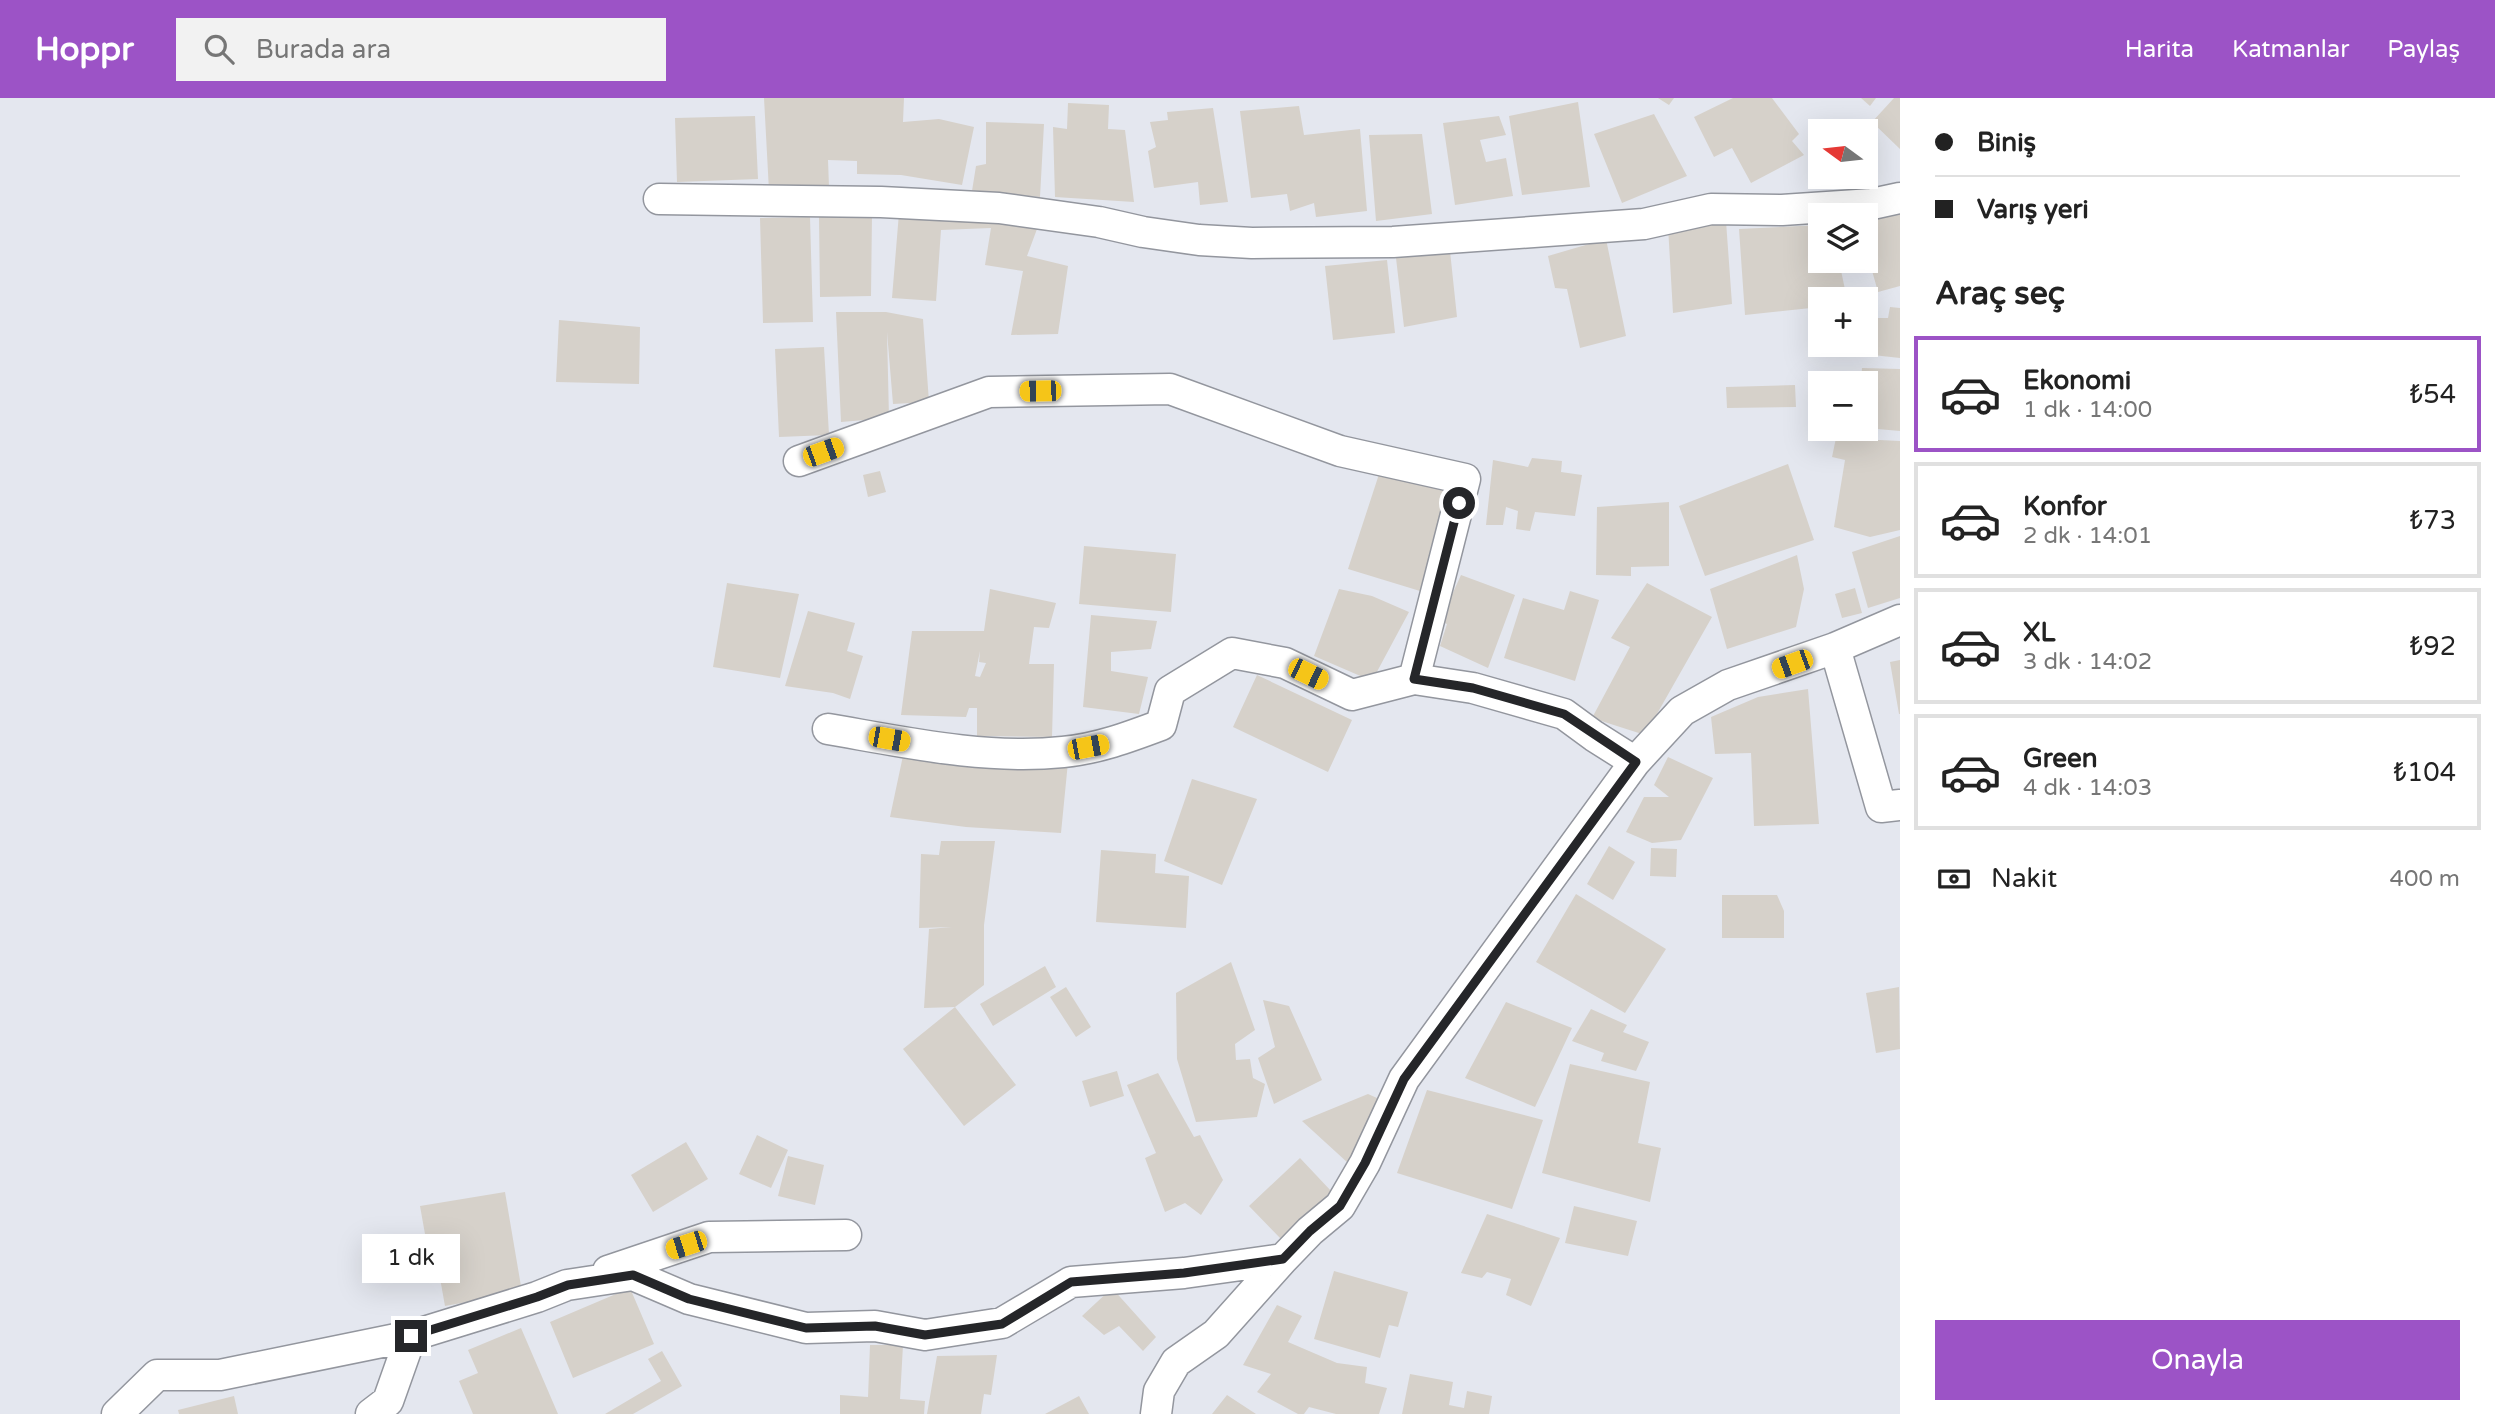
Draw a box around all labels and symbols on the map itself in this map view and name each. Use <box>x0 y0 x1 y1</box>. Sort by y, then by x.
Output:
north arrow <box>1808 119 1878 189</box>
car <box>1019 380 1062 402</box>
car <box>800 435 847 469</box>
route start <box>1443 487 1475 519</box>
car <box>1769 647 1816 681</box>
car <box>1285 655 1332 693</box>
car <box>867 725 912 753</box>
car <box>1066 733 1111 761</box>
car <box>663 1229 710 1261</box>
callout: 1 dk <box>362 1234 460 1284</box>
route end <box>395 1320 427 1352</box>

